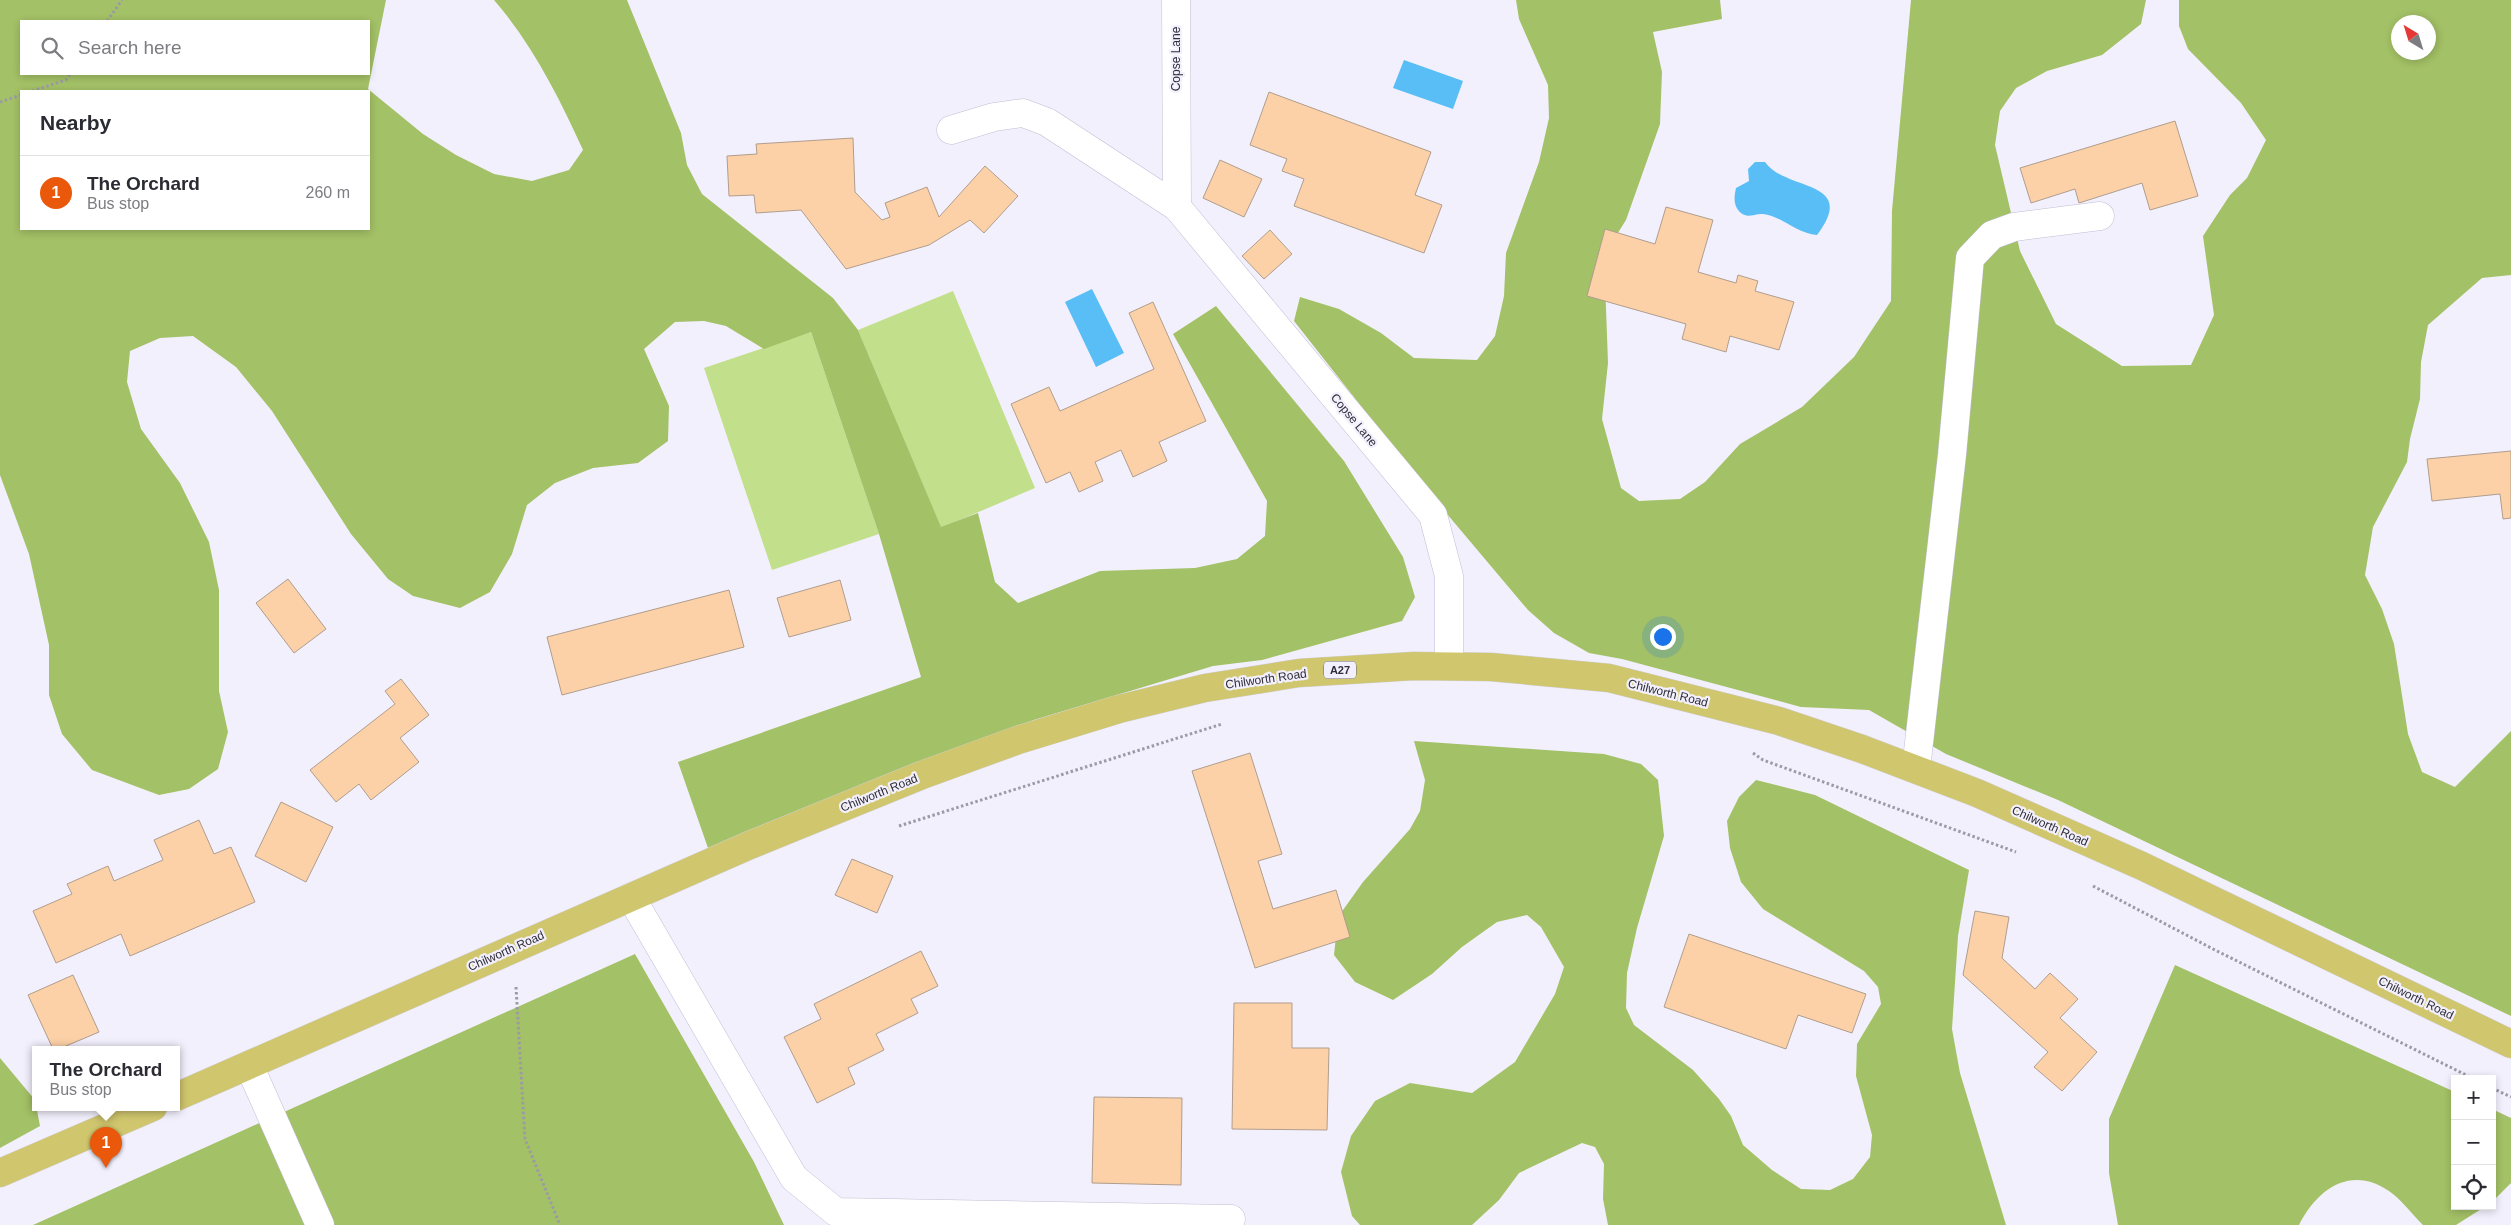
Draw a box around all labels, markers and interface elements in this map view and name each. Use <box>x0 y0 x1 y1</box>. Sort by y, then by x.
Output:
north arrow <box>2391 15 2436 60</box>
search box <box>20 20 370 75</box>
street label: Copse Lane <box>1169 26 1183 91</box>
icon: search <box>38 34 66 62</box>
text: Search here <box>78 37 182 58</box>
text: Nearby <box>40 111 111 134</box>
text: The Orchard <box>87 173 200 194</box>
text: 1 <box>52 184 60 201</box>
text: 260 m <box>306 184 350 201</box>
text: Bus stop <box>87 195 149 212</box>
street label: Copse Lane <box>1328 391 1380 450</box>
your location <box>1650 624 1676 650</box>
road number: A27 <box>1324 662 1356 678</box>
street label: Chilworth Road <box>1224 666 1308 692</box>
street label: Chilworth Road <box>1627 676 1709 710</box>
street label: Chilworth Road <box>838 771 920 815</box>
street label: Chilworth Road <box>2010 803 2090 849</box>
street label: Chilworth Road <box>466 928 546 974</box>
street label: Chilworth Road <box>2376 974 2456 1022</box>
popup <box>32 1046 180 1111</box>
text: The Orchard <box>50 1059 162 1080</box>
map controls <box>2451 1075 2496 1210</box>
button: + <box>2451 1075 2496 1120</box>
text: Bus stop <box>50 1081 112 1098</box>
button: − <box>2451 1120 2496 1165</box>
pin: 1 <box>90 1127 122 1168</box>
button: locate <box>2451 1165 2496 1210</box>

